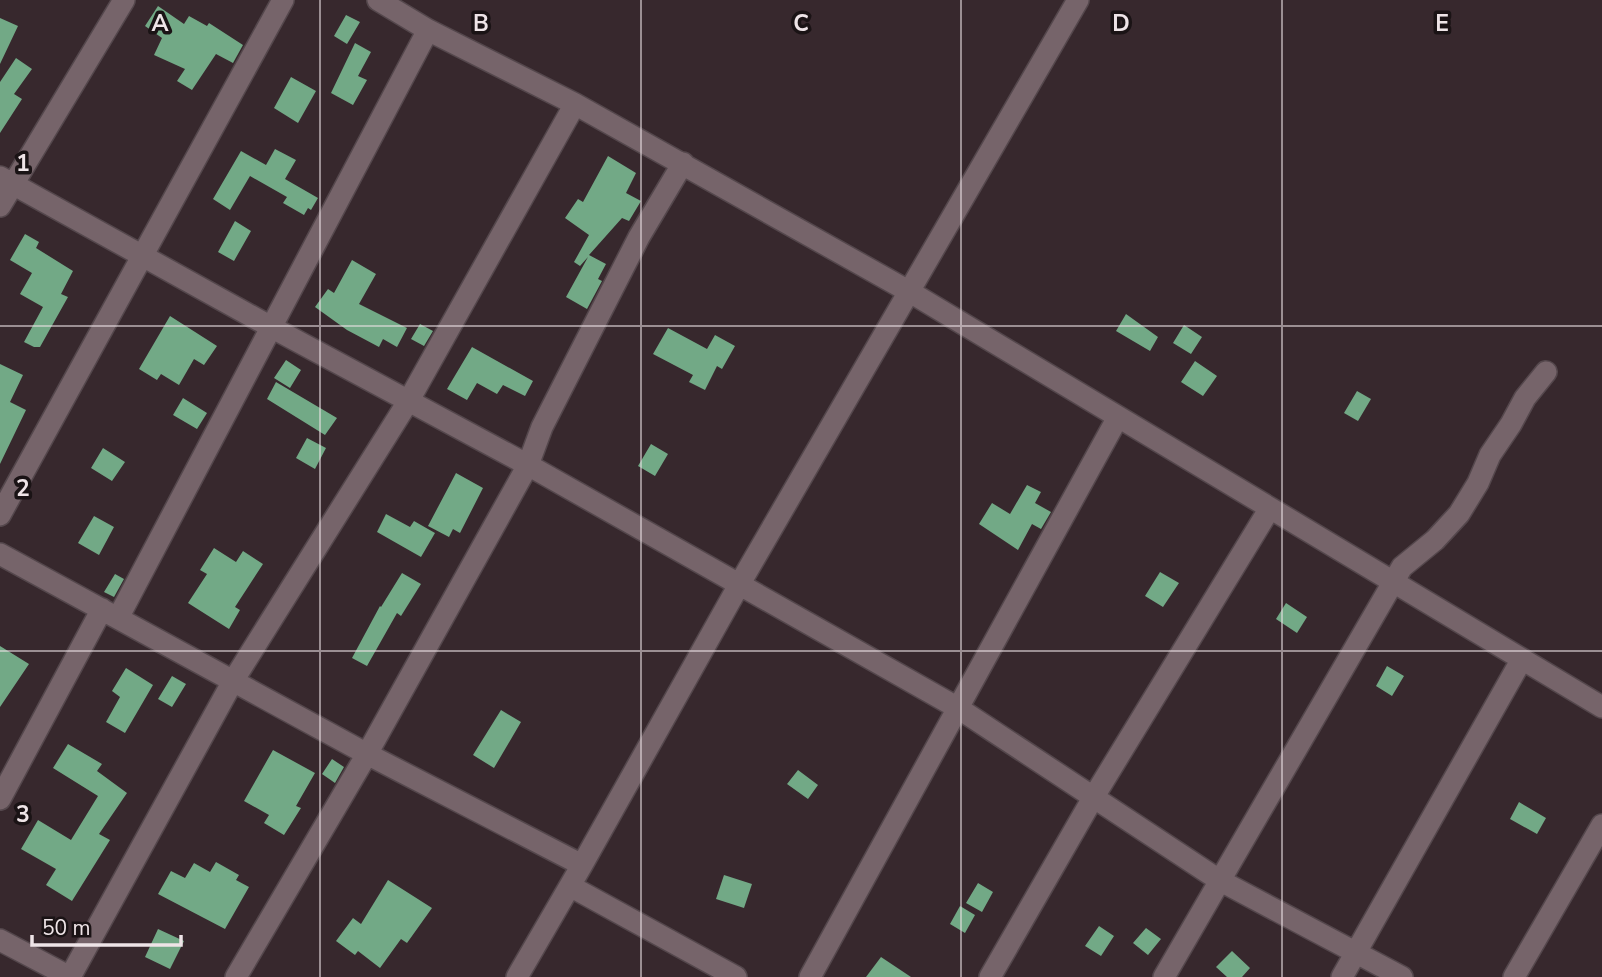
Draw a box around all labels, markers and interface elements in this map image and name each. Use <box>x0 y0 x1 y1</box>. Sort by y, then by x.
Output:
text: A <box>151 8 169 39</box>
text: B <box>473 8 489 39</box>
text: C <box>793 8 809 39</box>
text: D <box>1112 8 1130 39</box>
text: E <box>1435 8 1449 39</box>
text: 1 <box>16 148 30 179</box>
text: 2 <box>16 473 30 504</box>
text: 3 <box>16 799 30 830</box>
scale bar <box>32 904 180 948</box>
text: 50 m <box>42 914 91 942</box>

